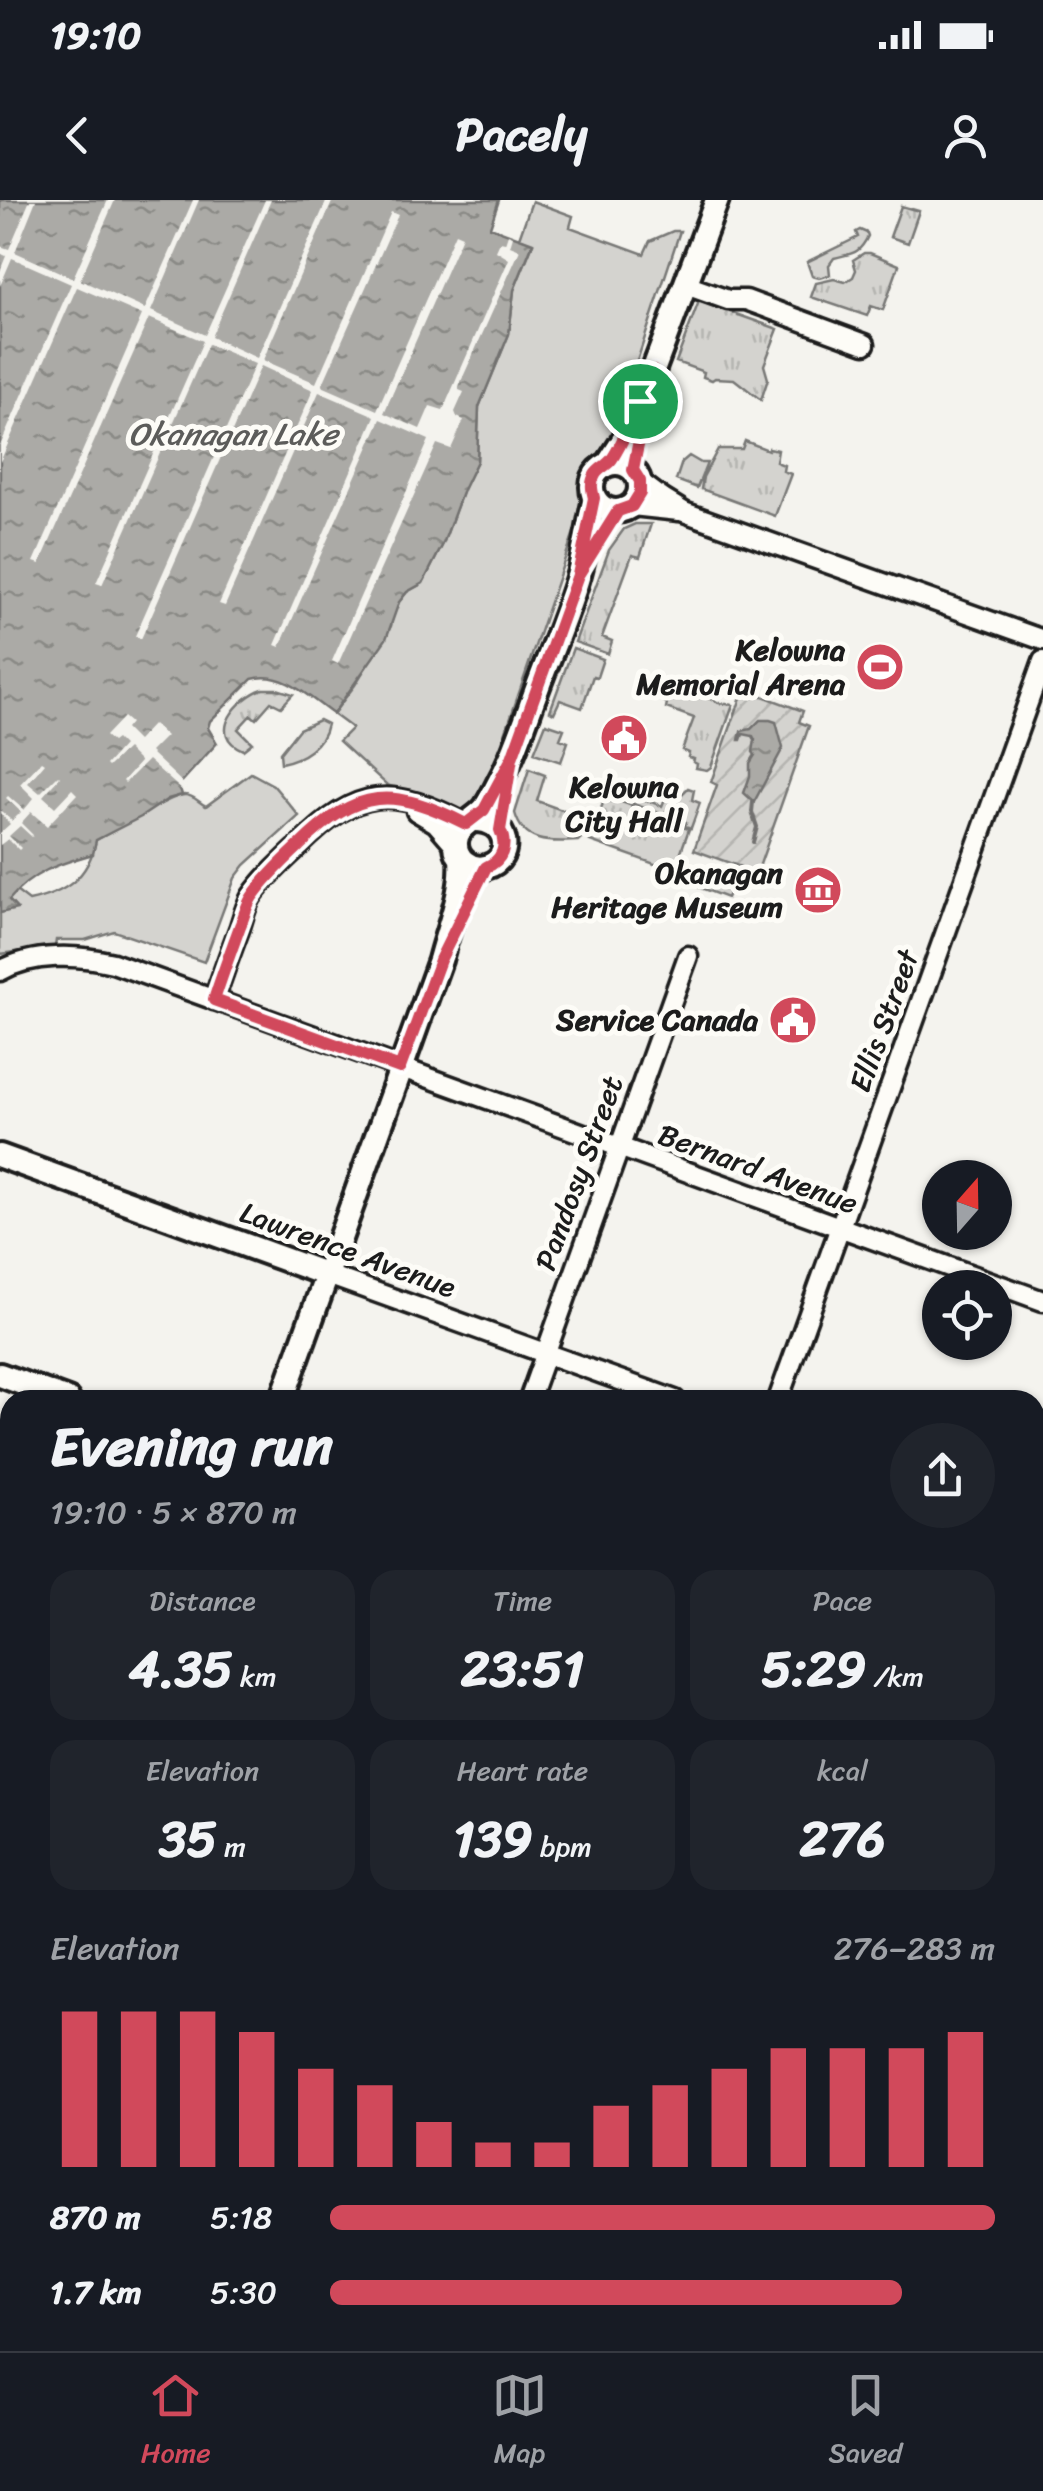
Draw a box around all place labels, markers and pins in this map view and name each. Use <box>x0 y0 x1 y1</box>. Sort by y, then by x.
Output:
pin <box>598 359 683 444</box>
place label: Kelowna Memorial Arena <box>635 623 846 711</box>
sports icon: Kelowna Memorial Arena <box>854 641 906 693</box>
public building icon: Kelowna City Hall <box>598 712 650 764</box>
place label: Kelowna City Hall <box>565 760 684 848</box>
place label: Okanagan Heritage Museum <box>551 846 784 934</box>
museum icon: Okanagan Heritage Museum <box>792 864 844 916</box>
place label: Service Canada <box>555 993 759 1047</box>
public building icon: Service Canada <box>767 994 819 1046</box>

